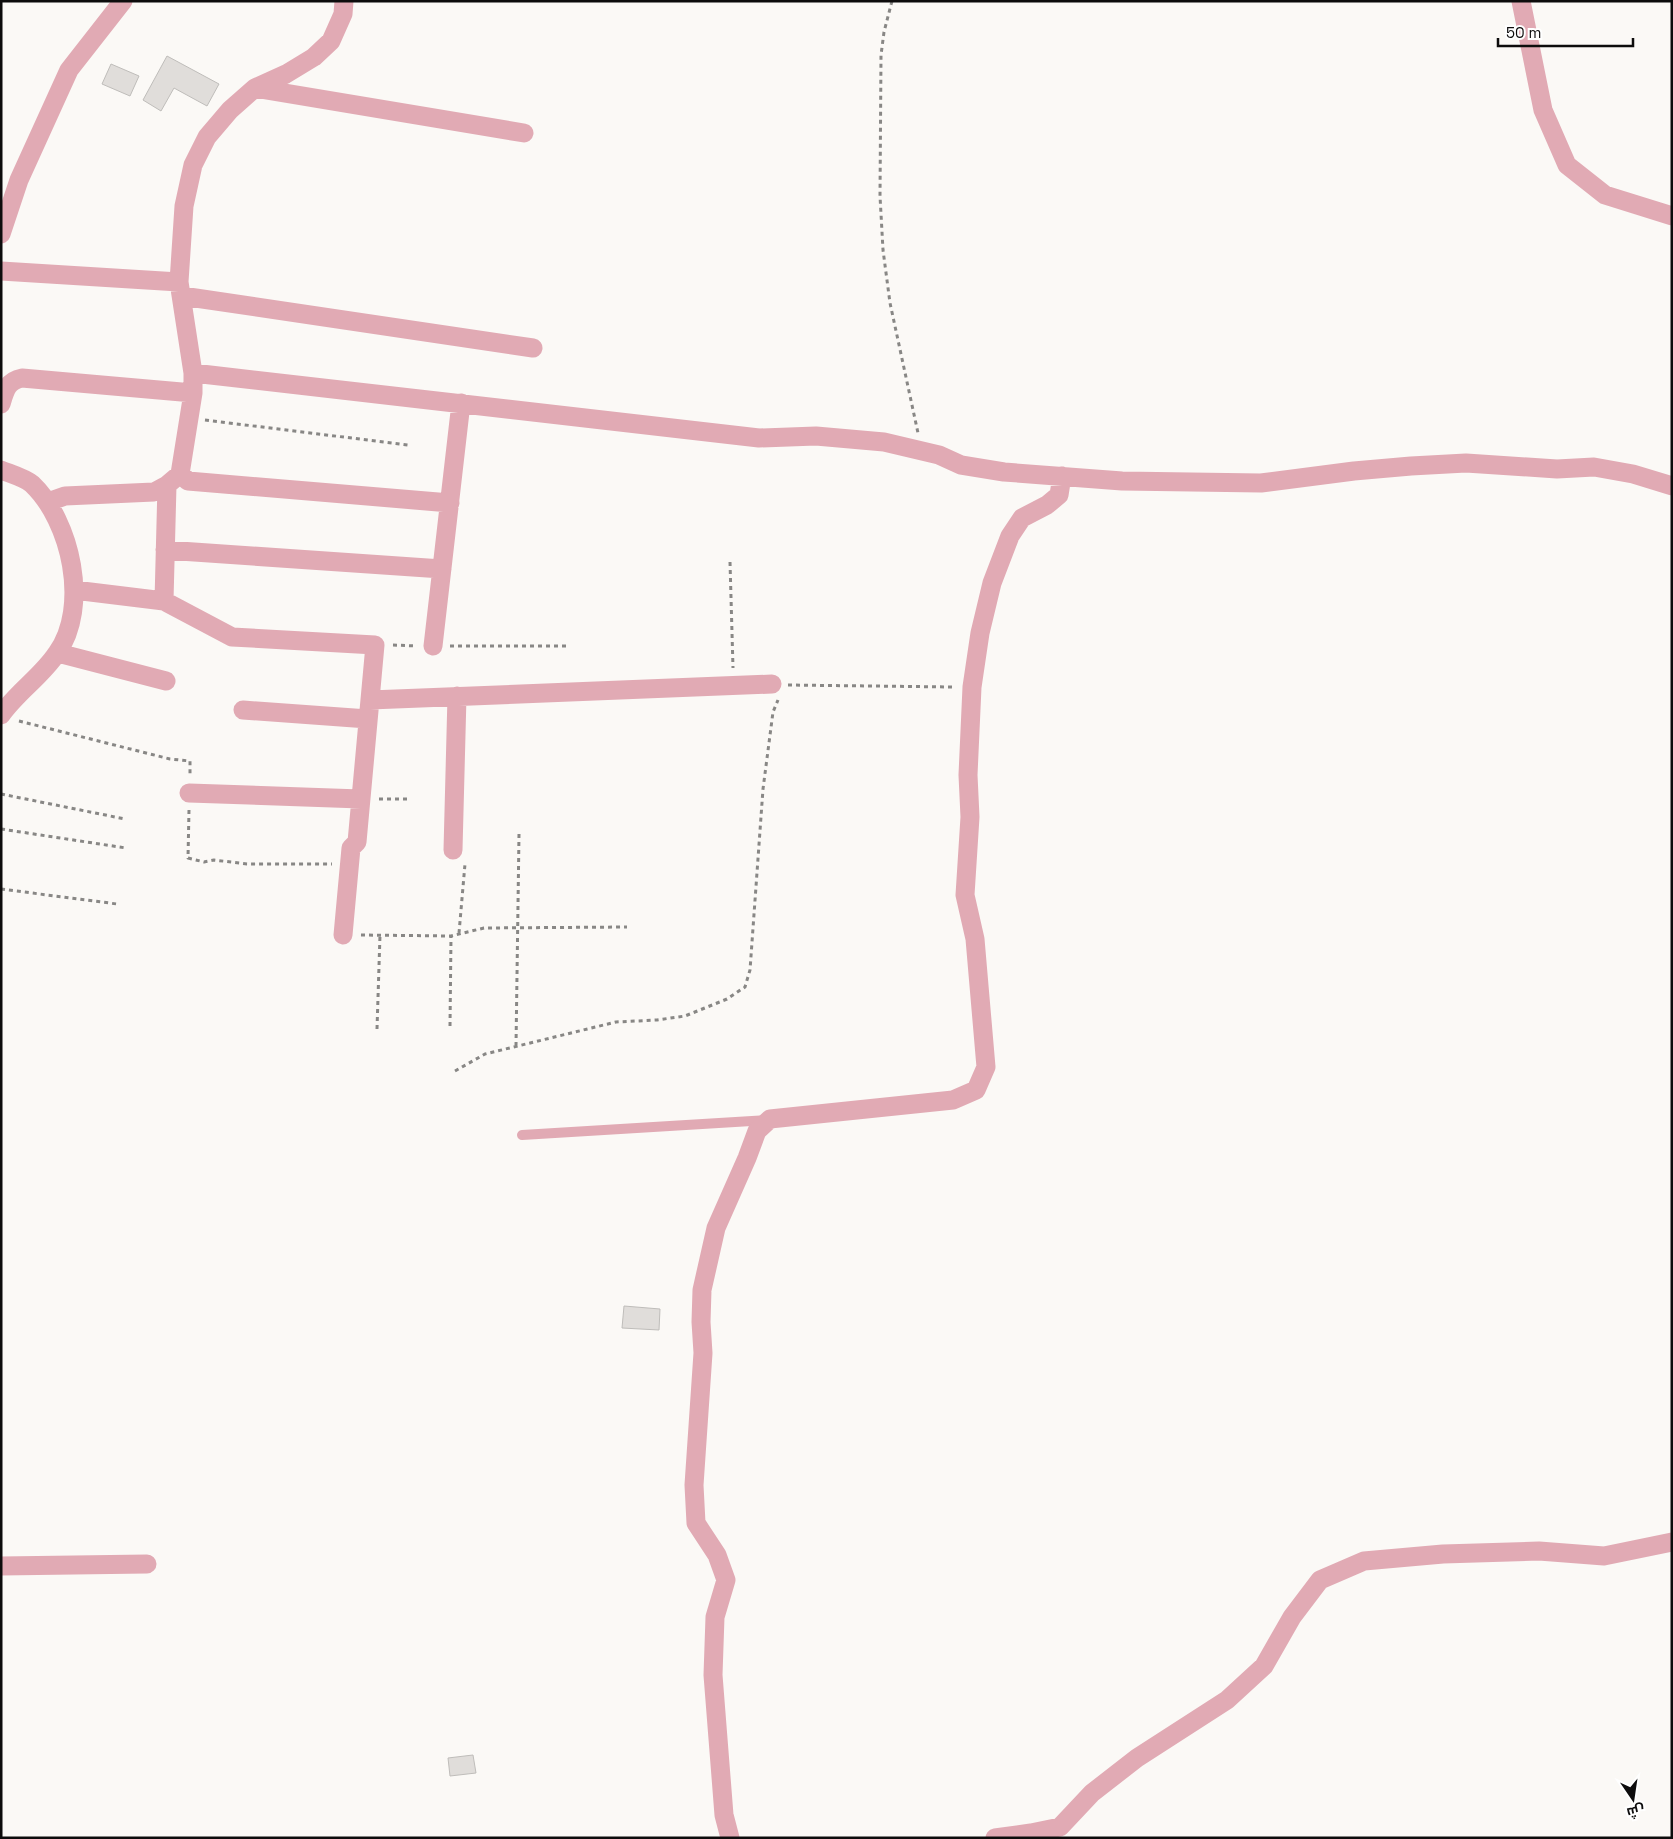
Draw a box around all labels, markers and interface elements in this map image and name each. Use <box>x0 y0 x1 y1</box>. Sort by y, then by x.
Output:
scale bar <box>1498 15 1633 47</box>
text: 50 m <box>1506 23 1541 42</box>
north arrow <box>1608 1774 1658 1824</box>
text: ش <box>1625 1801 1647 1822</box>

